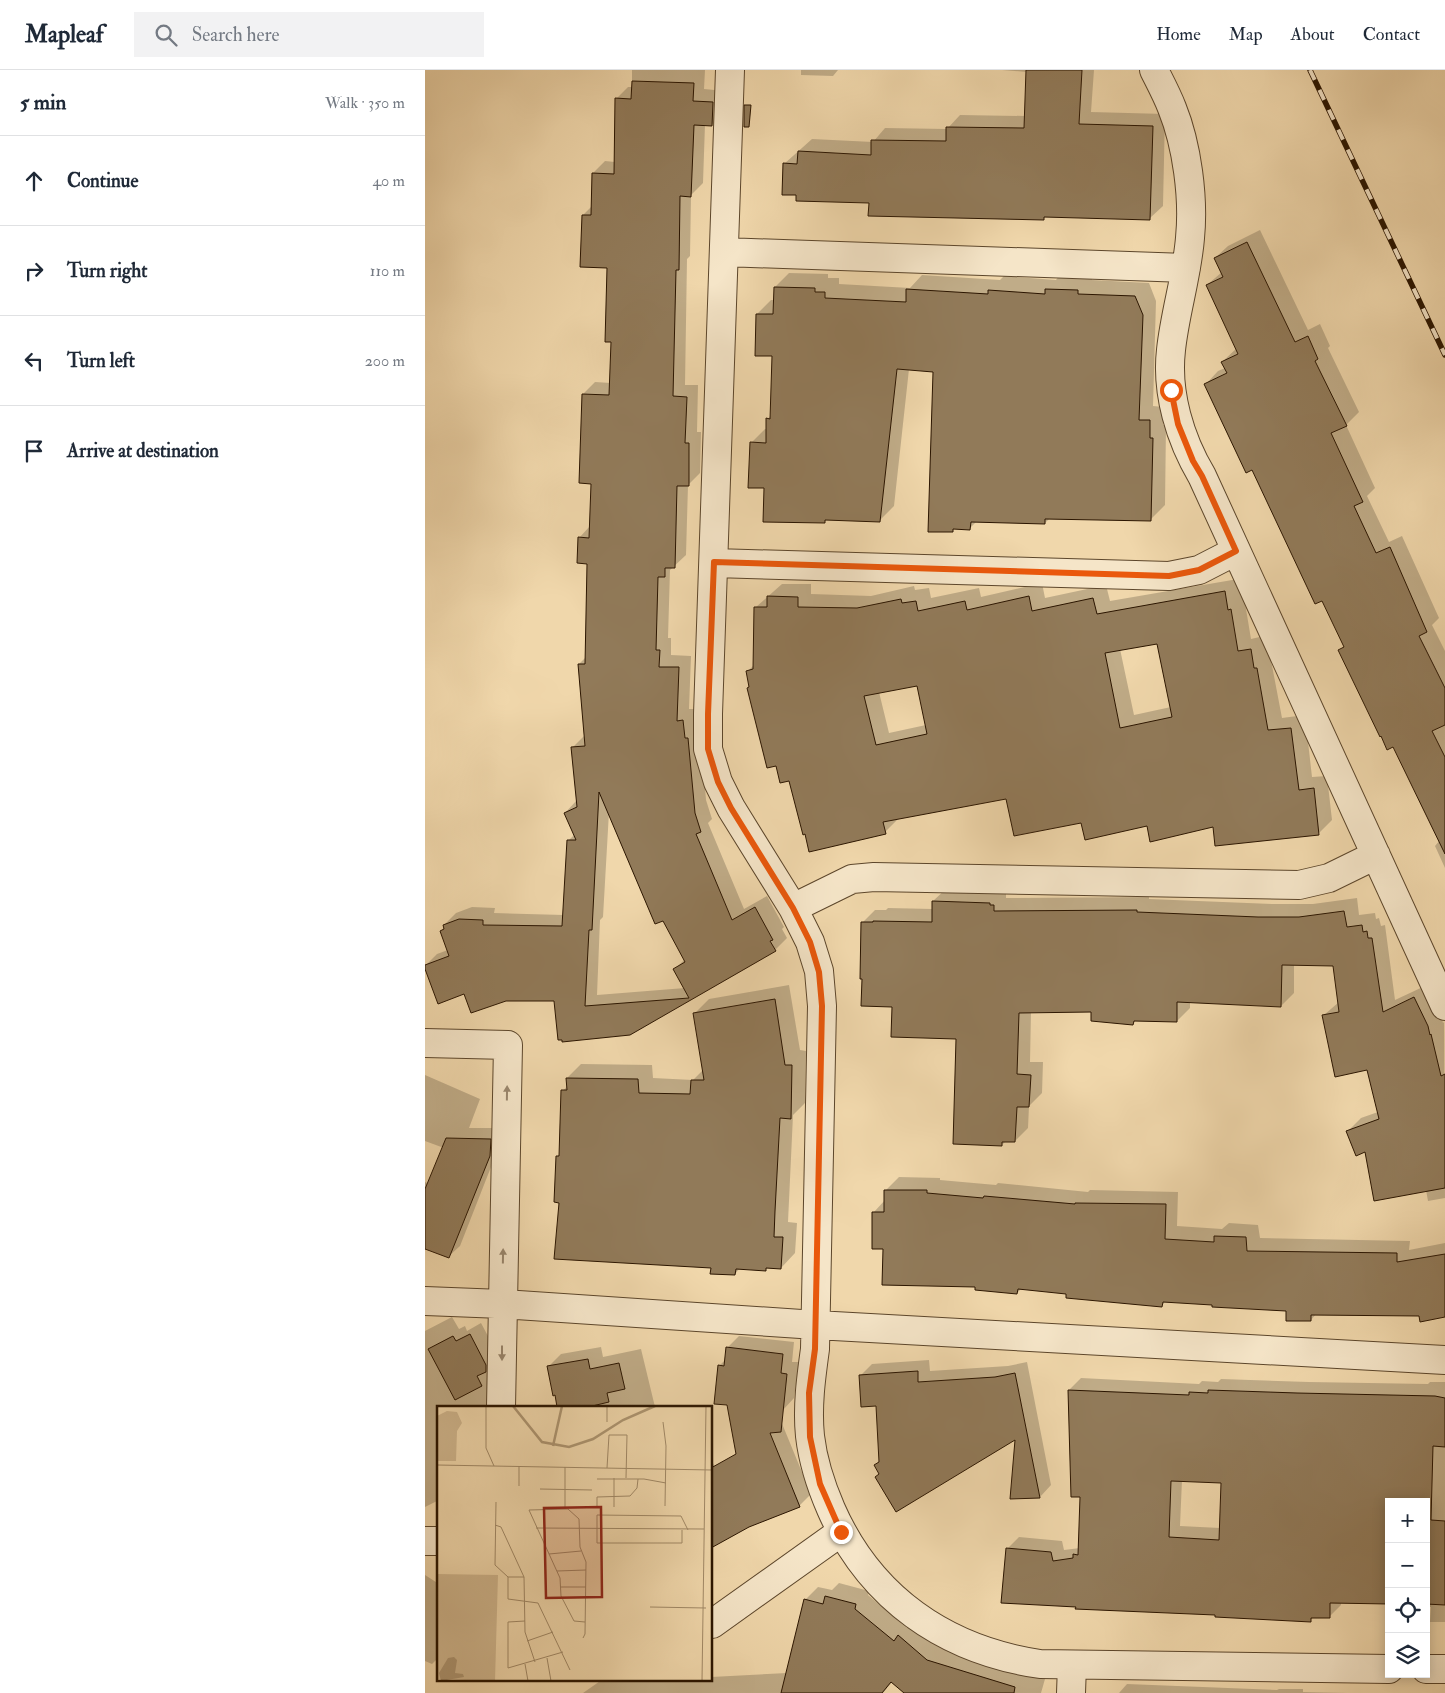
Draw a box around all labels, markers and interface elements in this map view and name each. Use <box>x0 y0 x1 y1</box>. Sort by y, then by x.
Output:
search box <box>134 12 484 57</box>
text: Mapleaf <box>25 19 104 50</box>
icon: search <box>152 21 180 49</box>
text: Search here <box>192 23 279 47</box>
text: Home <box>1156 23 1201 46</box>
text: Map <box>1229 23 1263 46</box>
text: About <box>1291 23 1335 46</box>
text: Contact <box>1363 23 1420 46</box>
text: 5 min <box>20 89 66 116</box>
text: Walk · 350 m <box>325 93 405 113</box>
icon: ahead <box>20 167 48 195</box>
text: Continue <box>67 169 138 193</box>
text: 40 m <box>372 171 405 191</box>
icon: right <box>20 257 48 285</box>
text: Turn right <box>67 259 147 283</box>
text: 110 m <box>370 261 405 281</box>
icon: left <box>20 347 48 375</box>
text: Turn left <box>67 349 135 373</box>
text: 200 m <box>365 351 405 371</box>
route start <box>1160 379 1183 402</box>
icon: arrive <box>20 437 48 465</box>
text: Arrive at destination <box>67 439 219 463</box>
one-way arrow <box>503 1085 511 1101</box>
one-way arrow <box>499 1247 507 1263</box>
one-way arrow <box>497 1345 505 1361</box>
inset map <box>437 1406 713 1680</box>
map controls <box>1385 1498 1430 1678</box>
button: + <box>1385 1498 1430 1543</box>
route end <box>830 1521 853 1544</box>
button: − <box>1385 1543 1430 1588</box>
button: locate <box>1385 1588 1430 1633</box>
button: layers <box>1385 1633 1430 1678</box>

